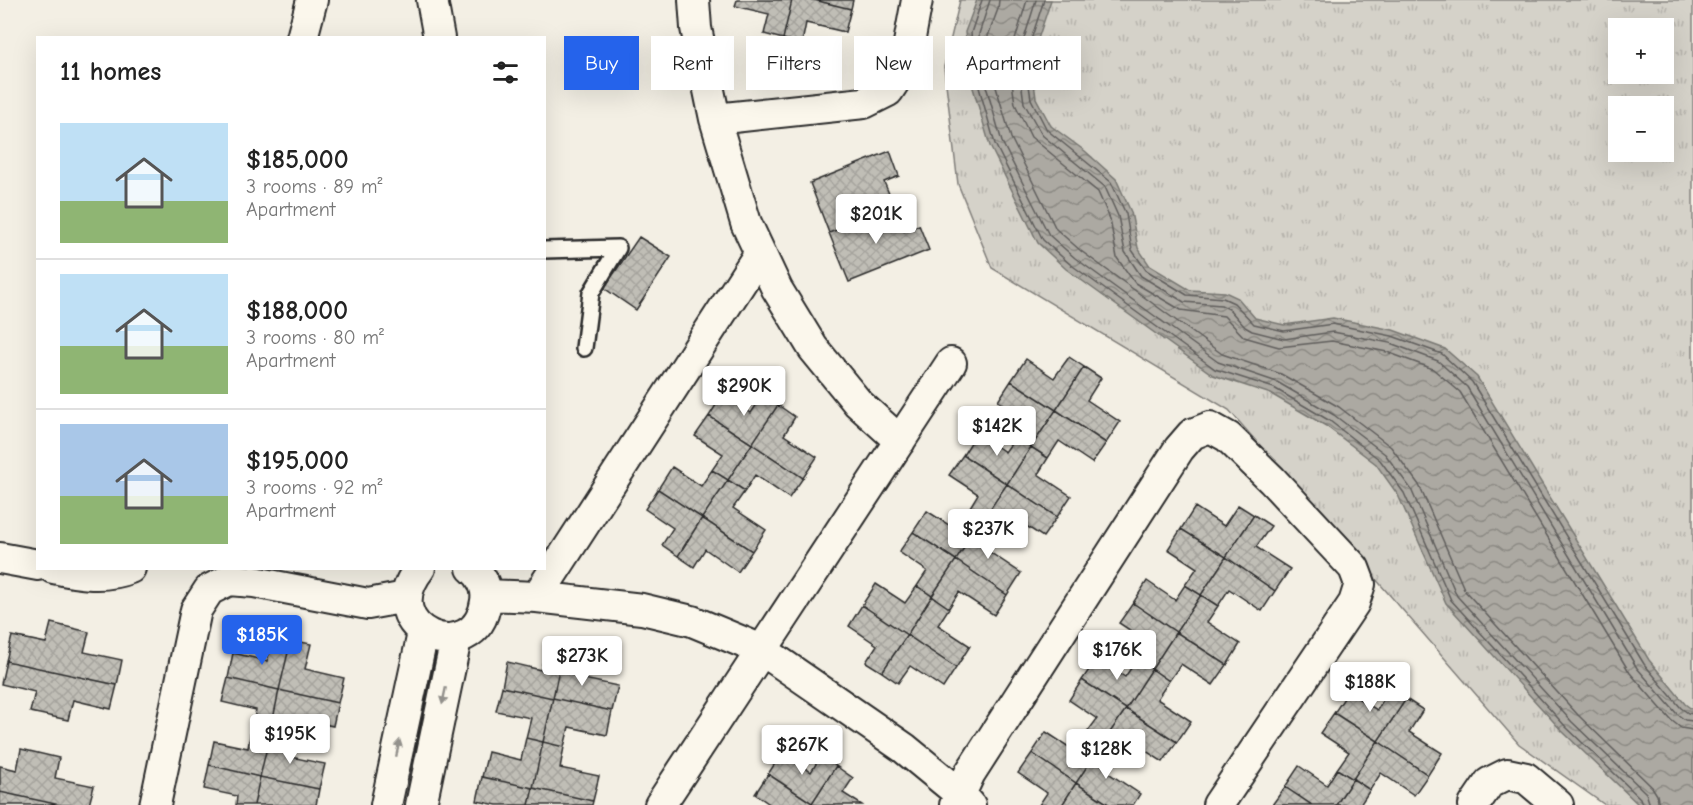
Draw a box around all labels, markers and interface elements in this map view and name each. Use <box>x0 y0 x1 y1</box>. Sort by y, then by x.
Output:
map controls <box>1608 18 1674 162</box>
button: + <box>1608 18 1674 84</box>
chip: Buy <box>564 36 639 90</box>
chip: Rent <box>651 36 734 90</box>
chip: Filters <box>746 36 842 90</box>
chip: New <box>854 36 933 90</box>
chip: Apartment <box>945 36 1081 90</box>
icon: filters <box>489 56 522 89</box>
text: 11 homes <box>60 57 161 87</box>
button: − <box>1608 96 1674 162</box>
text: $185,000 <box>246 145 349 175</box>
icon: home <box>108 147 180 219</box>
text: 3 rooms · 89 m² <box>246 175 382 198</box>
pin: $201K <box>834 194 918 245</box>
text: Apartment <box>246 198 336 221</box>
text: $201K <box>850 202 902 225</box>
text: $188,000 <box>246 296 348 326</box>
icon: home <box>108 298 180 370</box>
text: 3 rooms · 80 m² <box>246 326 384 349</box>
text: Apartment <box>246 349 336 372</box>
pin: $290K <box>702 366 786 417</box>
text: $290K <box>716 374 772 397</box>
pin: $142K <box>955 406 1039 457</box>
text: $142K <box>972 414 1022 437</box>
text: $195,000 <box>246 446 349 476</box>
icon: home <box>108 448 180 520</box>
text: 3 rooms · 92 m² <box>246 476 383 499</box>
text: Apartment <box>246 499 336 522</box>
pin: $237K <box>946 509 1030 560</box>
text: $237K <box>962 517 1014 540</box>
pin: $185K <box>220 615 304 666</box>
text: $185K <box>236 623 288 646</box>
pin: $176K <box>1075 630 1159 681</box>
pin: $273K <box>540 636 624 687</box>
text: $176K <box>1092 638 1142 661</box>
text: $273K <box>556 644 608 667</box>
pin: $188K <box>1328 662 1412 713</box>
text: $188K <box>1344 670 1396 693</box>
one-way arrow <box>439 687 448 706</box>
pin: $195K <box>248 714 332 765</box>
text: $195K <box>264 722 316 745</box>
pin: $267K <box>760 725 844 776</box>
pin: $128K <box>1064 729 1148 780</box>
text: $267K <box>776 733 828 756</box>
text: $128K <box>1080 737 1132 760</box>
one-way arrow <box>394 739 404 757</box>

